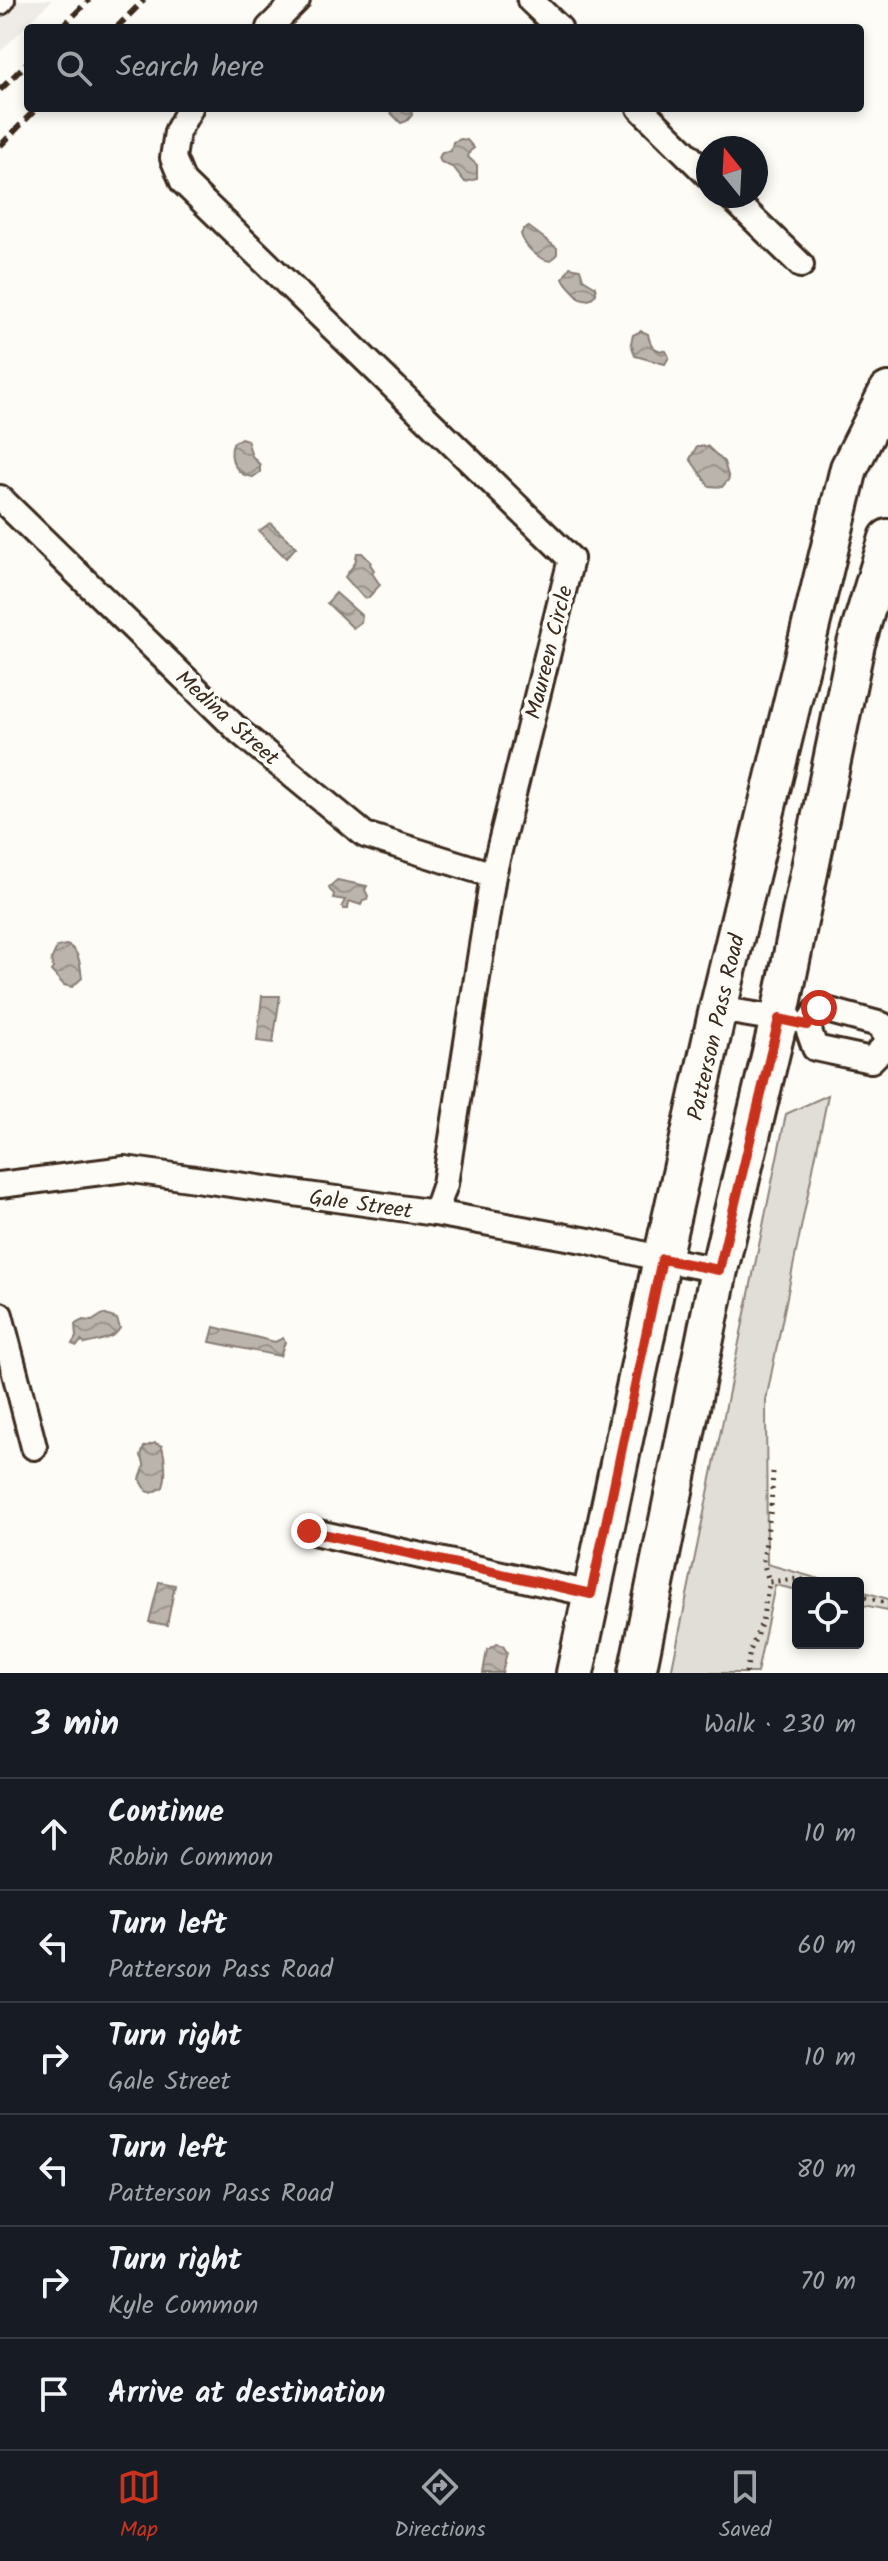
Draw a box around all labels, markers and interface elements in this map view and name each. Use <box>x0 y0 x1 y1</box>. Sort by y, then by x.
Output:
search box <box>24 24 864 112</box>
text: Search here <box>116 44 264 92</box>
icon: search <box>52 46 96 90</box>
north arrow <box>696 136 768 208</box>
street label: Maureen Circle <box>517 582 584 723</box>
street label: Medina Street <box>166 662 287 776</box>
street label: Patterson Pass Road <box>679 930 756 1124</box>
route start <box>801 990 837 1026</box>
street label: Gale Street <box>307 1181 415 1230</box>
route end <box>291 1513 327 1549</box>
map controls <box>792 1577 864 1649</box>
button: locate <box>792 1577 864 1649</box>
text: 3 min <box>32 1698 119 1752</box>
text: Walk · 230 m <box>704 1704 856 1746</box>
text: Continue <box>108 1789 224 1837</box>
icon: ahead <box>32 1812 76 1856</box>
text: 10 m <box>804 1813 856 1855</box>
text: Robin Common <box>108 1837 273 1879</box>
text: Turn left <box>108 1901 227 1949</box>
icon: left <box>32 1924 76 1968</box>
text: 60 m <box>797 1925 856 1967</box>
text: Patterson Pass Road <box>108 1949 333 1991</box>
text: Turn right <box>108 2013 241 2061</box>
icon: right <box>32 2036 76 2080</box>
text: 10 m <box>804 2037 856 2079</box>
text: Gale Street <box>108 2061 231 2103</box>
text: Turn left <box>108 2125 227 2173</box>
icon: left <box>32 2148 76 2192</box>
text: 80 m <box>796 2149 856 2191</box>
text: Patterson Pass Road <box>108 2173 333 2215</box>
text: Turn right <box>108 2237 241 2285</box>
icon: right <box>32 2260 76 2304</box>
text: 70 m <box>800 2261 856 2303</box>
text: Kyle Common <box>108 2285 258 2327</box>
text: Arrive at destination <box>108 2370 385 2418</box>
icon: arrive <box>32 2372 76 2416</box>
tab: Map <box>117 2465 161 2548</box>
tab: Directions <box>394 2465 486 2548</box>
tab: Saved <box>719 2465 771 2548</box>

